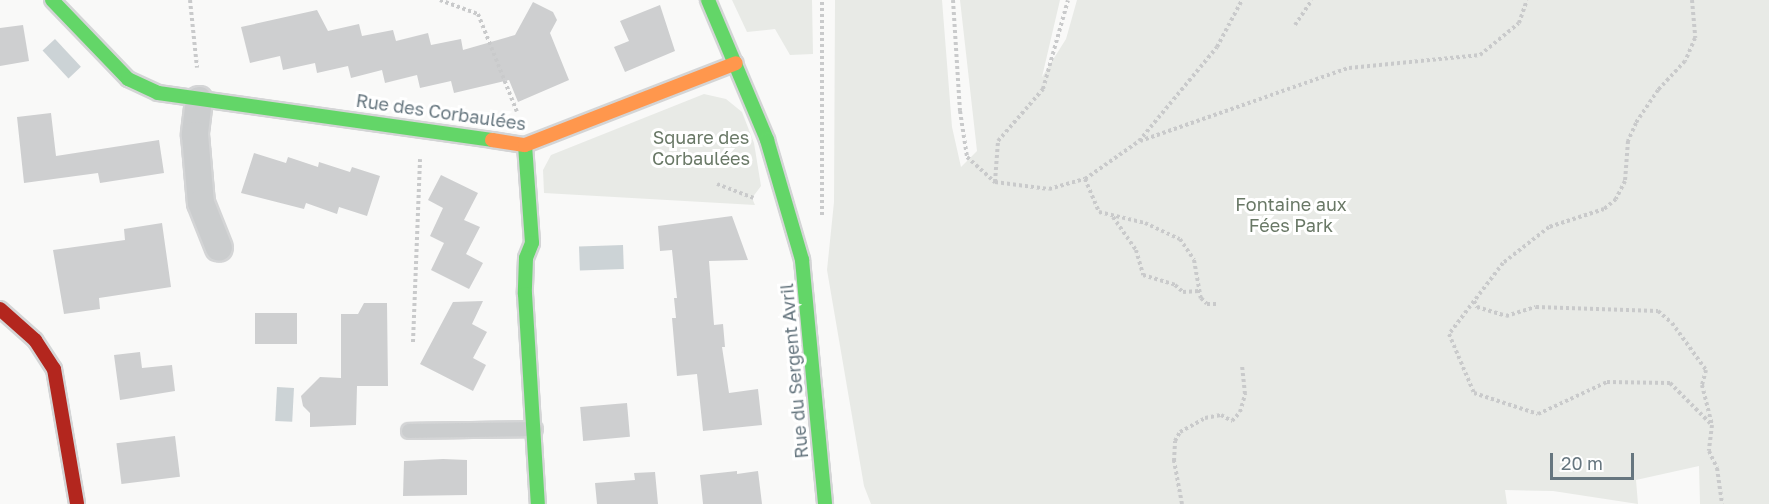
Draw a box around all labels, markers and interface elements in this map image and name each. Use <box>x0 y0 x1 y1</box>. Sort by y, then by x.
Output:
street label: Rue des Corbaulées <box>355 89 527 135</box>
park label: Square des Corbaulées <box>652 127 750 170</box>
park label: Fontaine aux Fées Park <box>1235 194 1347 236</box>
street label: Rue du Sergent Avril <box>776 283 812 459</box>
scale bar <box>1553 441 1637 479</box>
text: 20 m <box>1561 452 1603 474</box>

